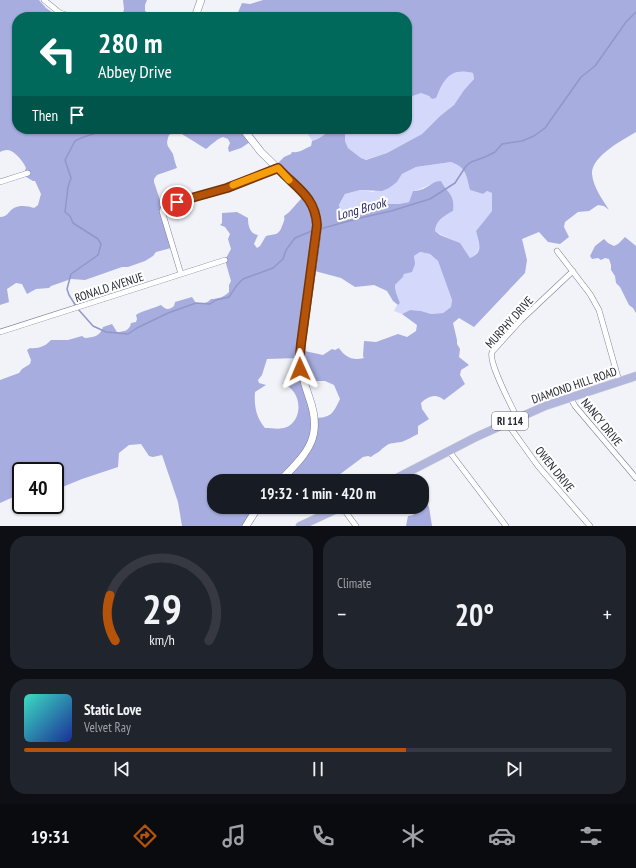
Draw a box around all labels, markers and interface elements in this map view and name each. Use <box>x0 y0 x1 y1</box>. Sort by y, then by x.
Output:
text: 280 m <box>98 24 162 61</box>
icon: left <box>32 28 84 80</box>
text: Abbey Drive <box>98 60 172 83</box>
icon: arrive <box>66 104 88 126</box>
text: Then <box>32 106 58 125</box>
pin <box>160 185 194 219</box>
icon: arrive <box>166 191 188 213</box>
water label: Long Brook <box>334 193 389 224</box>
street label: RONALD AVENUE <box>73 269 145 305</box>
street label: MURPHY DRIVE <box>482 293 536 351</box>
position arrow <box>279 348 321 390</box>
street label: DIAMOND HILL ROAD <box>529 363 619 407</box>
street label: NANCY DRIVE <box>578 395 626 449</box>
road number: RI 114 <box>492 412 528 430</box>
street label: OWEN DRIVE <box>532 443 578 495</box>
speed limit sign: 40 <box>12 462 64 514</box>
text: 19:32 · 1 min · 420 m <box>260 484 376 503</box>
text: Climate <box>337 575 371 592</box>
text: 29 <box>142 581 181 634</box>
text: 20° <box>455 595 494 634</box>
text: − <box>337 600 346 628</box>
text: + <box>603 600 612 628</box>
text: km/h <box>149 629 174 648</box>
text: Static Love <box>84 700 142 719</box>
text: Velvet Ray <box>84 719 131 736</box>
icon: previous <box>111 758 133 780</box>
icon: pause <box>307 758 329 780</box>
icon: next <box>503 758 525 780</box>
icon: directions <box>131 822 159 850</box>
icon: music <box>220 822 248 850</box>
icon: phone <box>309 822 337 850</box>
icon: climate <box>399 822 427 850</box>
icon: car <box>488 822 516 850</box>
icon: filters <box>577 822 605 850</box>
text: 19:31 <box>31 825 70 848</box>

